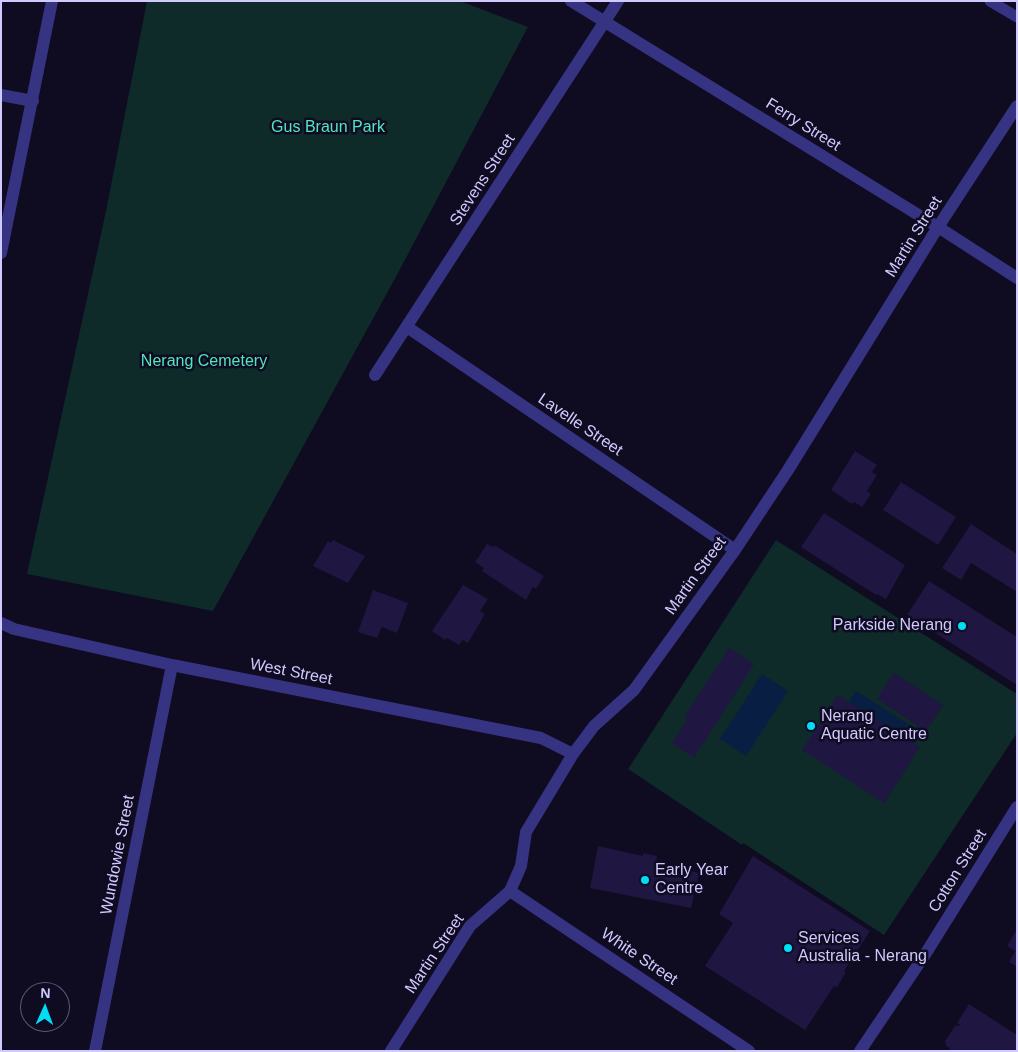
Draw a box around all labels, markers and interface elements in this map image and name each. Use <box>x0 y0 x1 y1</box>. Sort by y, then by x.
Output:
street label: Ferry Street <box>762 94 844 156</box>
park label: Gus Braun Park <box>271 118 385 138</box>
street label: Stevens Street <box>446 131 520 229</box>
street label: Martin Street <box>882 193 946 281</box>
park label: Nerang Cemetery <box>141 352 267 372</box>
street label: Lavelle Street <box>534 390 626 460</box>
street label: Martin Street <box>661 533 731 619</box>
place label: Parkside Nerang <box>833 616 952 636</box>
marker: Parkside Nerang <box>956 620 968 632</box>
street label: West Street <box>248 655 334 689</box>
place label: Nerang Aquatic Centre <box>821 707 927 745</box>
marker: Nerang Aquatic Centre <box>805 720 817 732</box>
street label: Wundowie Street <box>97 794 139 916</box>
street label: Cotton Street <box>925 826 991 916</box>
place label: Early Year Centre <box>655 861 728 899</box>
marker: Early Year Centre <box>639 874 651 886</box>
street label: Martin Street <box>401 911 469 997</box>
street label: White Street <box>597 924 681 990</box>
place label: Services Australia - Nerang <box>798 929 927 967</box>
marker: Services Australia - Nerang <box>782 942 794 954</box>
north arrow <box>20 982 70 1032</box>
text: N <box>40 985 51 1001</box>

